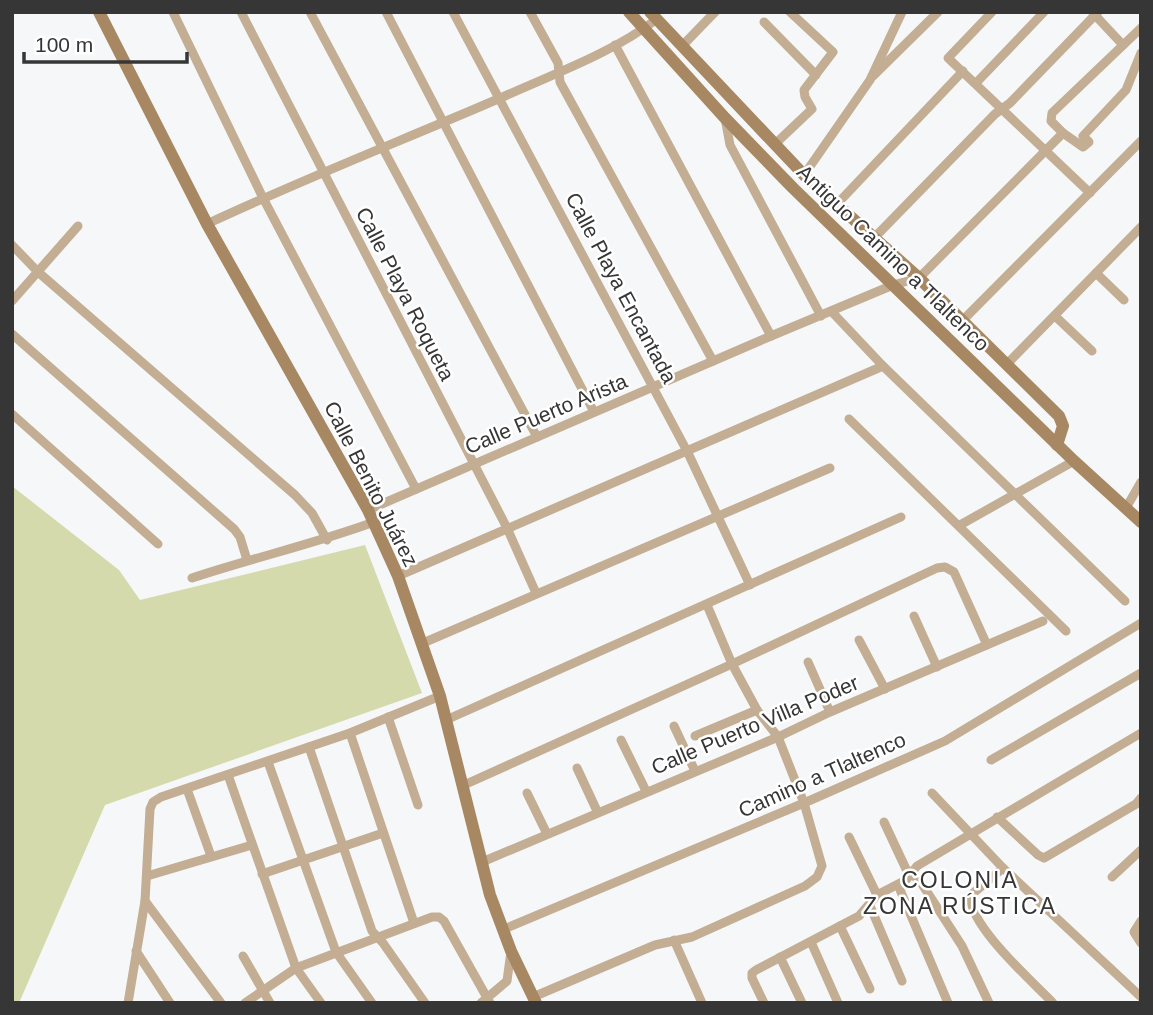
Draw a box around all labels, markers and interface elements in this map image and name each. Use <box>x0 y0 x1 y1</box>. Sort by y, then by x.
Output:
scale bar <box>24 21 187 65</box>
text: 100 m <box>35 33 93 56</box>
street label: Antiguo Camino a Tlaltenco <box>793 160 994 355</box>
street label: Calle Playa Encantada <box>561 189 682 387</box>
street label: Calle Playa Roqueta <box>352 203 459 385</box>
street label: Calle Puerto Arista <box>461 369 631 458</box>
street label: Calle Benito Juárez <box>320 397 423 570</box>
street label: Calle Puerto Villa Poder <box>648 670 862 779</box>
street label: Camino a Tlaltenco <box>735 727 909 822</box>
district label: COLONIA ZONA RÚSTICA <box>863 867 1057 919</box>

